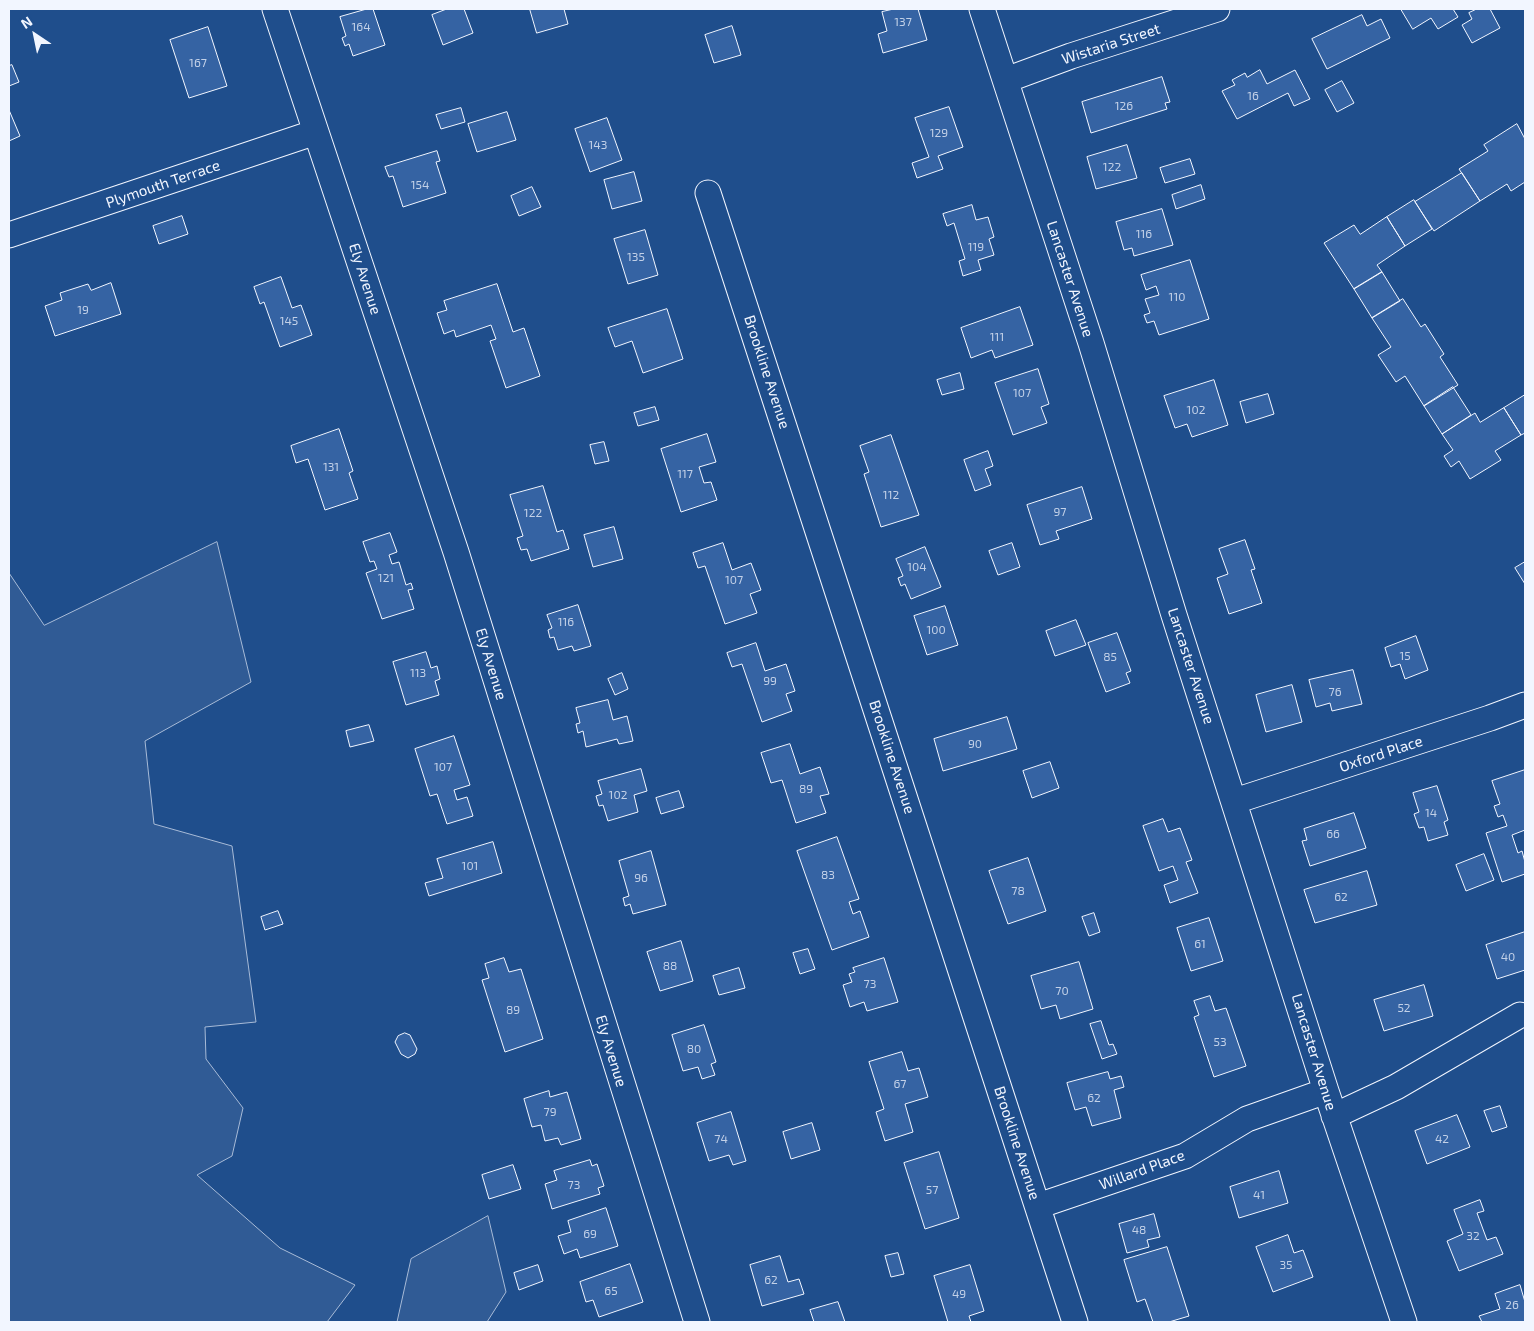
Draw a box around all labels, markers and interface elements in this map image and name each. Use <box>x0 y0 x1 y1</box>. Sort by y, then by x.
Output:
north arrow <box>10 10 60 60</box>
text: N <box>17 12 35 32</box>
house number: 137 <box>894 15 912 29</box>
house number: 164 <box>351 20 371 34</box>
street label: Wistaria Street <box>1059 20 1163 68</box>
house number: 167 <box>189 56 207 70</box>
house number: 16 <box>1247 89 1259 103</box>
house number: 126 <box>1115 99 1133 113</box>
house number: 129 <box>930 126 948 140</box>
house number: 143 <box>589 138 607 152</box>
street label: Plymouth Terrace <box>104 156 222 212</box>
house number: 122 <box>1103 160 1121 174</box>
house number: 154 <box>411 178 429 192</box>
street label: Lancaster Avenue <box>1043 219 1097 339</box>
house number: 116 <box>1136 227 1152 241</box>
house number: 119 <box>968 240 984 254</box>
street label: Ely Avenue <box>345 241 385 317</box>
house number: 135 <box>627 250 645 264</box>
house number: 110 <box>1169 290 1185 304</box>
house number: 19 <box>77 303 89 317</box>
street label: Brookline Avenue <box>740 313 794 431</box>
house number: 145 <box>280 314 298 328</box>
house number: 111 <box>990 330 1004 344</box>
house number: 107 <box>1013 386 1031 400</box>
house number: 102 <box>1187 403 1205 417</box>
house number: 131 <box>323 460 339 474</box>
house number: 117 <box>677 467 693 481</box>
house number: 112 <box>883 488 899 502</box>
house number: 97 <box>1053 505 1067 519</box>
house number: 122 <box>524 506 542 520</box>
house number: 104 <box>907 560 927 574</box>
house number: 121 <box>378 571 394 585</box>
house number: 107 <box>725 573 743 587</box>
street label: Lancaster Avenue <box>1164 606 1218 726</box>
house number: 116 <box>558 615 574 629</box>
house number: 100 <box>926 623 946 637</box>
street label: Ely Avenue <box>472 626 510 702</box>
house number: 15 <box>1399 649 1411 663</box>
house number: 85 <box>1103 650 1117 664</box>
house number: 113 <box>410 666 426 680</box>
house number: 99 <box>763 674 777 688</box>
house number: 76 <box>1328 685 1342 699</box>
street label: Brookline Avenue <box>865 698 919 816</box>
street label: Oxford Place <box>1337 732 1425 776</box>
house number: 90 <box>968 737 982 751</box>
house number: 107 <box>434 760 452 774</box>
house number: 89 <box>799 782 813 796</box>
house number: 102 <box>609 788 627 802</box>
house number: 14 <box>1425 806 1437 820</box>
house number: 66 <box>1326 827 1340 841</box>
house number: 101 <box>462 859 478 873</box>
house number: 83 <box>821 868 835 882</box>
house number: 96 <box>634 871 648 885</box>
house number: 78 <box>1011 884 1025 898</box>
house number: 62 <box>1334 890 1348 904</box>
house number: 61 <box>1194 937 1206 951</box>
house number: 40 <box>1501 950 1515 964</box>
house number: 88 <box>663 959 677 973</box>
house number: 73 <box>864 977 876 991</box>
house number: 70 <box>1055 984 1069 998</box>
street label: Lancaster Avenue <box>1288 991 1340 1113</box>
house number: 52 <box>1397 1001 1411 1015</box>
house number: 89 <box>506 1003 520 1017</box>
street label: Ely Avenue <box>592 1013 630 1089</box>
house number: 53 <box>1213 1035 1227 1049</box>
house number: 80 <box>687 1042 701 1056</box>
house number: 67 <box>893 1077 907 1091</box>
street label: Brookline Avenue <box>990 1084 1044 1202</box>
house number: 62 <box>1087 1091 1101 1105</box>
house number: 79 <box>543 1105 557 1119</box>
house number: 74 <box>714 1132 728 1146</box>
house number: 42 <box>1435 1132 1449 1146</box>
street label: Willard Place <box>1097 1146 1187 1194</box>
house number: 73 <box>568 1178 580 1192</box>
house number: 57 <box>926 1183 938 1197</box>
house number: 41 <box>1253 1188 1265 1202</box>
house number: 48 <box>1132 1223 1146 1237</box>
house number: 69 <box>583 1227 597 1241</box>
house number: 32 <box>1466 1229 1480 1243</box>
house number: 35 <box>1279 1258 1293 1272</box>
house number: 62 <box>764 1273 778 1287</box>
house number: 65 <box>604 1284 618 1298</box>
house number: 49 <box>952 1287 966 1301</box>
house number: 26 <box>1505 1298 1519 1312</box>

